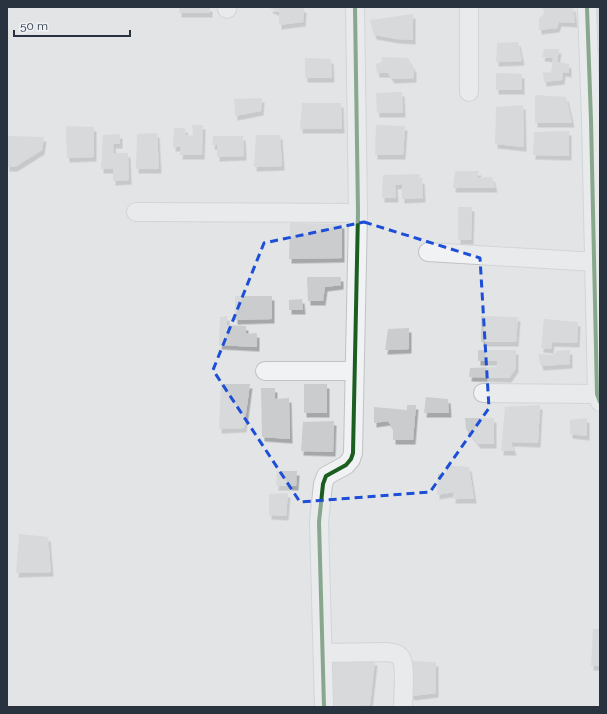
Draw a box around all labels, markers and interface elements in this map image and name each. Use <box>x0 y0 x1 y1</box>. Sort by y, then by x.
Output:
scale bar <box>14 12 130 38</box>
text: 50 m <box>20 19 48 33</box>

